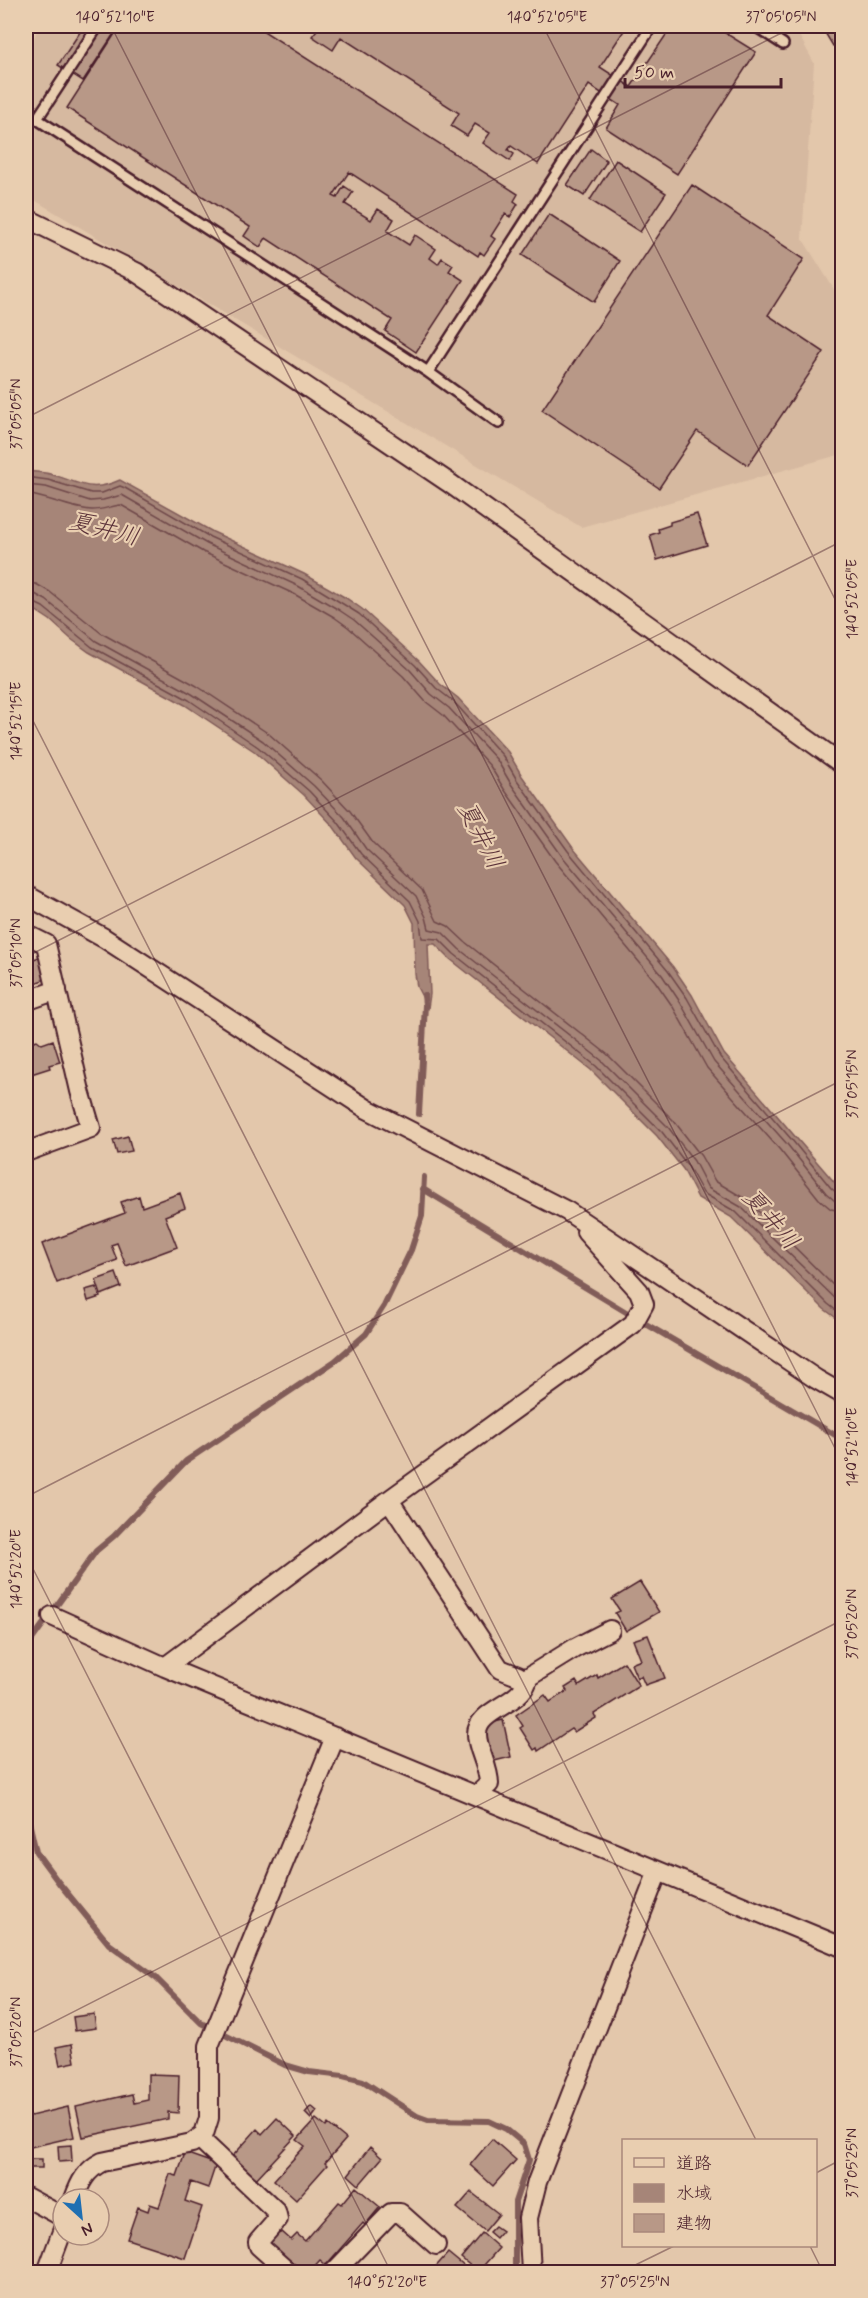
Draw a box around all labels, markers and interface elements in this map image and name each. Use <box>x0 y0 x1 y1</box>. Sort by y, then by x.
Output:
text: 140°52'10"E <box>75 8 155 28</box>
text: 140°52'05"E <box>507 8 588 28</box>
text: 37°05'05"N <box>746 8 816 28</box>
scale bar <box>625 51 781 89</box>
text: 50 m <box>634 61 674 85</box>
text: 37°05'05"N <box>7 379 27 449</box>
water label: 夏井川 <box>65 506 143 554</box>
text: 140°52'05"E <box>843 558 863 639</box>
text: 140°52'15"E <box>7 681 27 760</box>
water label: 夏井川 <box>450 797 510 875</box>
text: 37°05'10"N <box>7 918 27 988</box>
text: 37°05'15"N <box>843 1049 863 1119</box>
water label: 夏井川 <box>735 1183 805 1257</box>
text: 140°52'10"E <box>843 1407 863 1487</box>
text: 140°52'20"E <box>7 1529 27 1609</box>
text: 37°05'20"N <box>843 1589 863 1659</box>
text: 37°05'20"N <box>7 1997 27 2067</box>
text: 37°05'25"N <box>843 2128 863 2198</box>
legend <box>622 2139 817 2247</box>
text: 道路 <box>676 2152 712 2176</box>
text: 水域 <box>676 2182 712 2206</box>
north arrow <box>51 2187 111 2247</box>
text: 建物 <box>676 2212 712 2236</box>
text: N <box>78 2217 97 2241</box>
text: 140°52'20"E <box>347 2273 427 2293</box>
text: 37°05'25"N <box>600 2273 670 2293</box>

